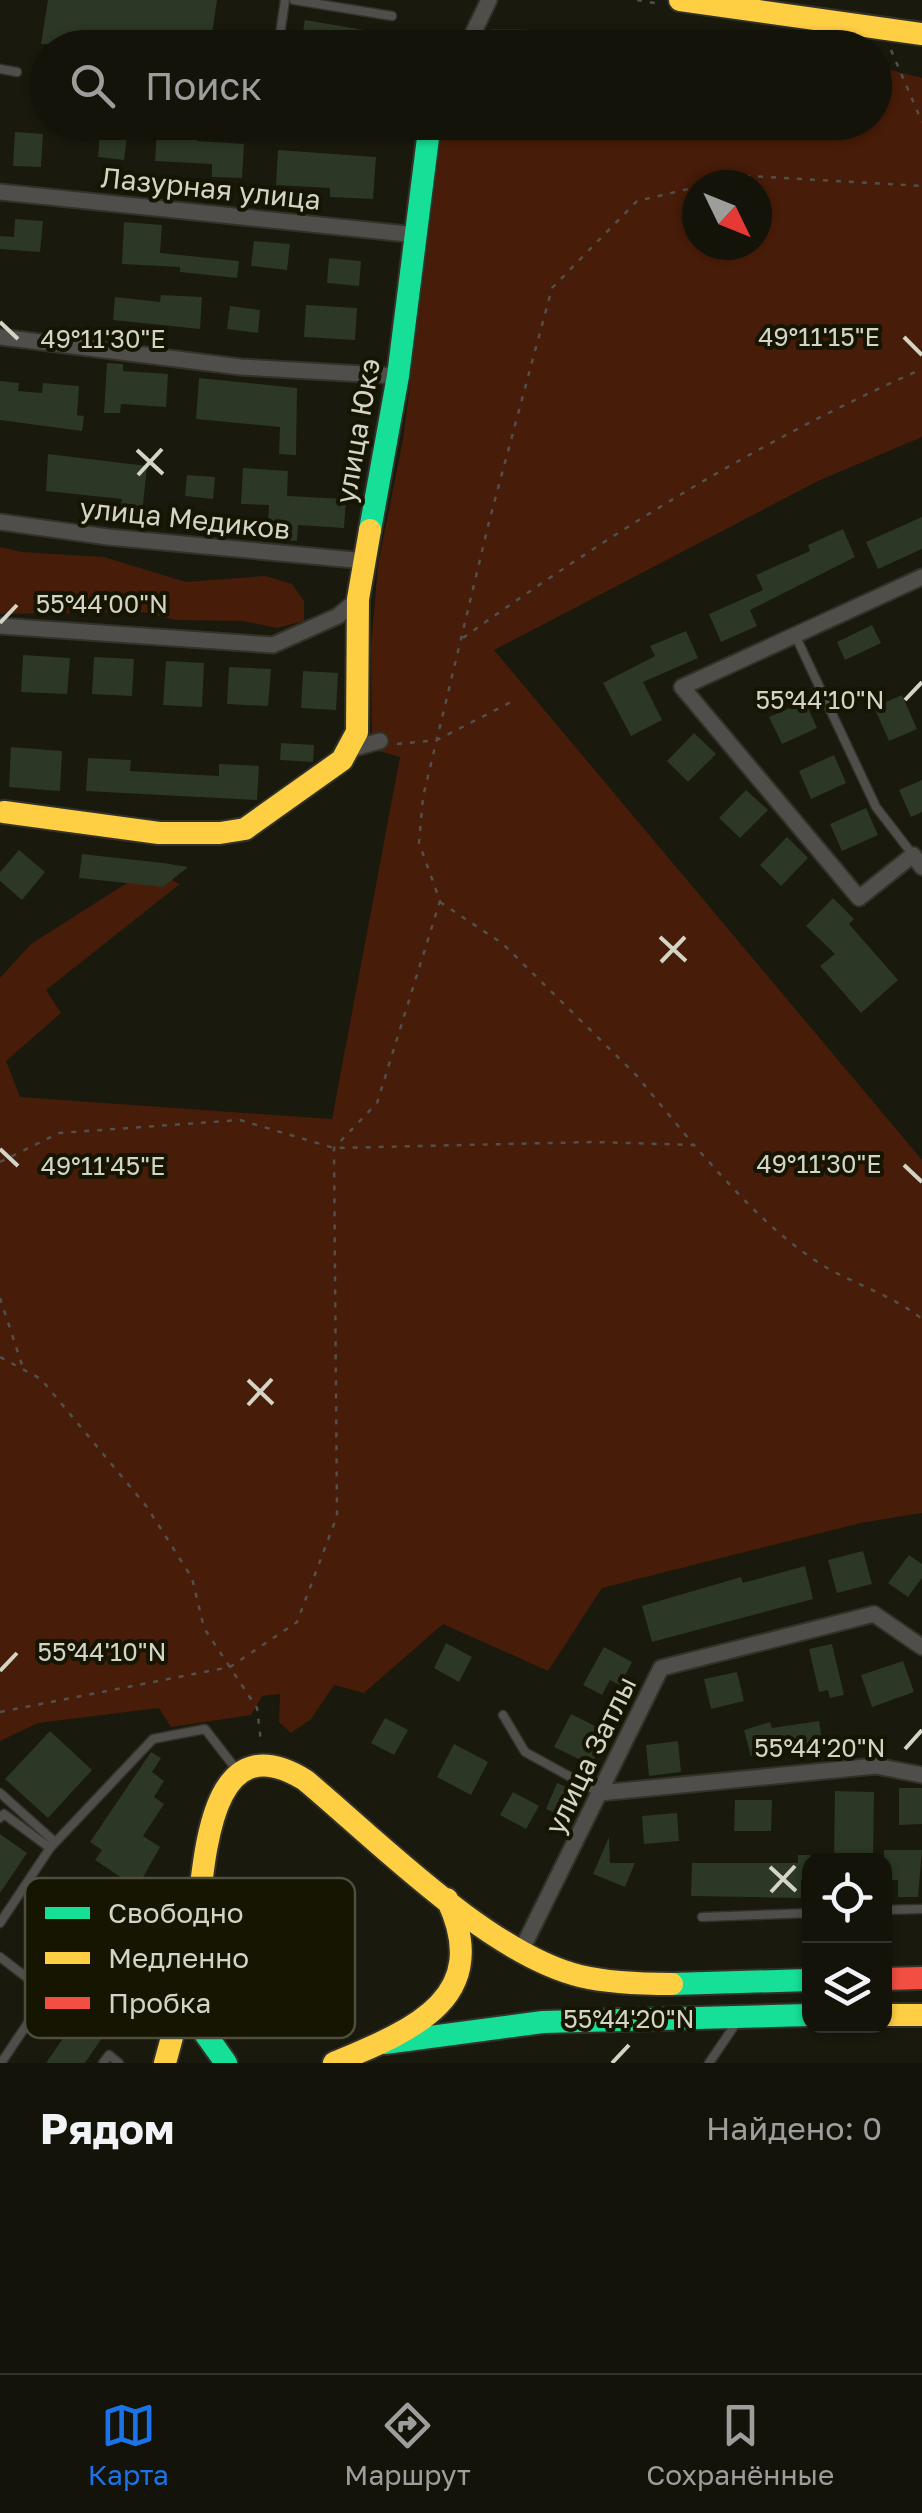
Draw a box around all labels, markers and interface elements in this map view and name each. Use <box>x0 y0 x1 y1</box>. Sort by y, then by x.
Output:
search box <box>30 30 892 140</box>
icon: search <box>65 58 120 113</box>
text: Поиск <box>145 63 262 108</box>
street label: Лазурная улица <box>99 160 323 216</box>
north arrow <box>682 170 772 260</box>
text: 49°11'15"E <box>758 321 880 352</box>
text: 49°11'30"E <box>40 323 166 354</box>
street label: улица Юкэ <box>328 356 386 506</box>
street label: улица Медиков <box>78 491 292 545</box>
text: 55°44'00"N <box>36 588 168 619</box>
text: 55°44'10"N <box>756 684 884 715</box>
text: 49°11'30"E <box>756 1148 882 1179</box>
text: 49°11'45"E <box>41 1150 165 1181</box>
text: 55°44'10"N <box>38 1636 166 1667</box>
street label: улица Затлы <box>537 1671 643 1839</box>
text: 55°44'20"N <box>754 1732 886 1763</box>
map controls <box>802 1853 892 2033</box>
button: locate <box>802 1853 892 1943</box>
legend <box>25 1878 355 2038</box>
text: Свободно <box>108 1896 244 1929</box>
text: Медленно <box>108 1941 249 1974</box>
button: layers <box>802 1943 892 2033</box>
text: Пробка <box>108 1986 211 2019</box>
text: 55°44'20"N <box>563 2003 695 2034</box>
text: Рядом <box>40 2103 174 2153</box>
text: Найдено: 0 <box>706 2109 882 2147</box>
tab: Карта <box>88 2398 169 2491</box>
tab: Маршрут <box>344 2398 471 2491</box>
tab: Сохранённые <box>646 2398 834 2491</box>

